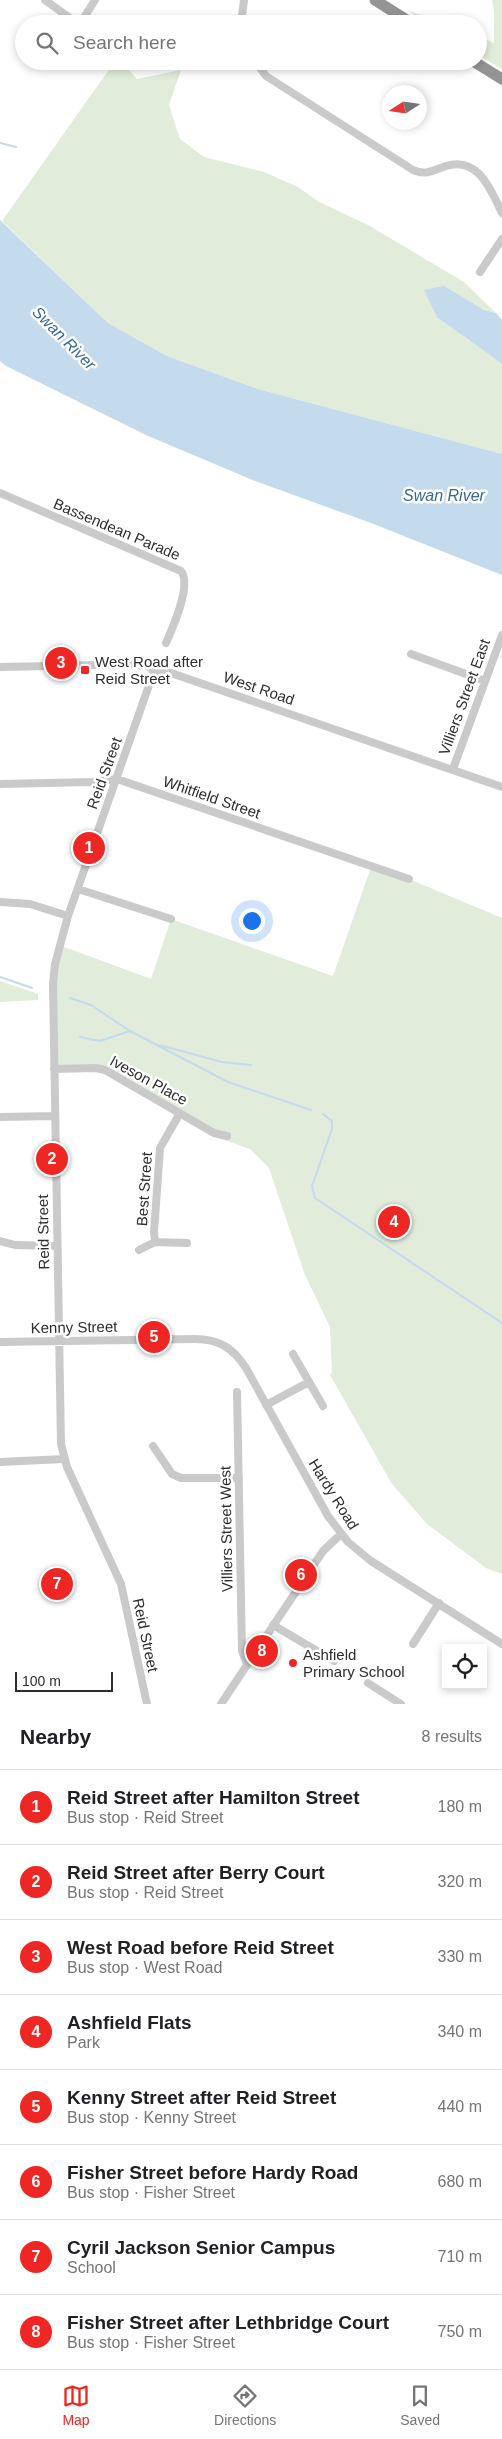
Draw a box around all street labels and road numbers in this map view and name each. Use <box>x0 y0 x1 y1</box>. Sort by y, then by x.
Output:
street label: Bassendean Parade <box>51 495 183 563</box>
street label: Villiers Street East <box>435 636 493 757</box>
street label: West Road <box>221 668 297 708</box>
street label: Reid Street <box>83 734 125 811</box>
street label: Whitfield Street <box>161 772 264 822</box>
street label: Iveson Place <box>107 1052 191 1108</box>
street label: Best Street <box>133 1151 155 1227</box>
street label: Reid Street <box>34 1194 52 1270</box>
street label: Kenny Street <box>30 1318 118 1336</box>
street label: Hardy Road <box>306 1456 362 1532</box>
street label: Villiers Street West <box>216 1465 236 1592</box>
street label: Reid Street <box>130 1597 162 1674</box>

